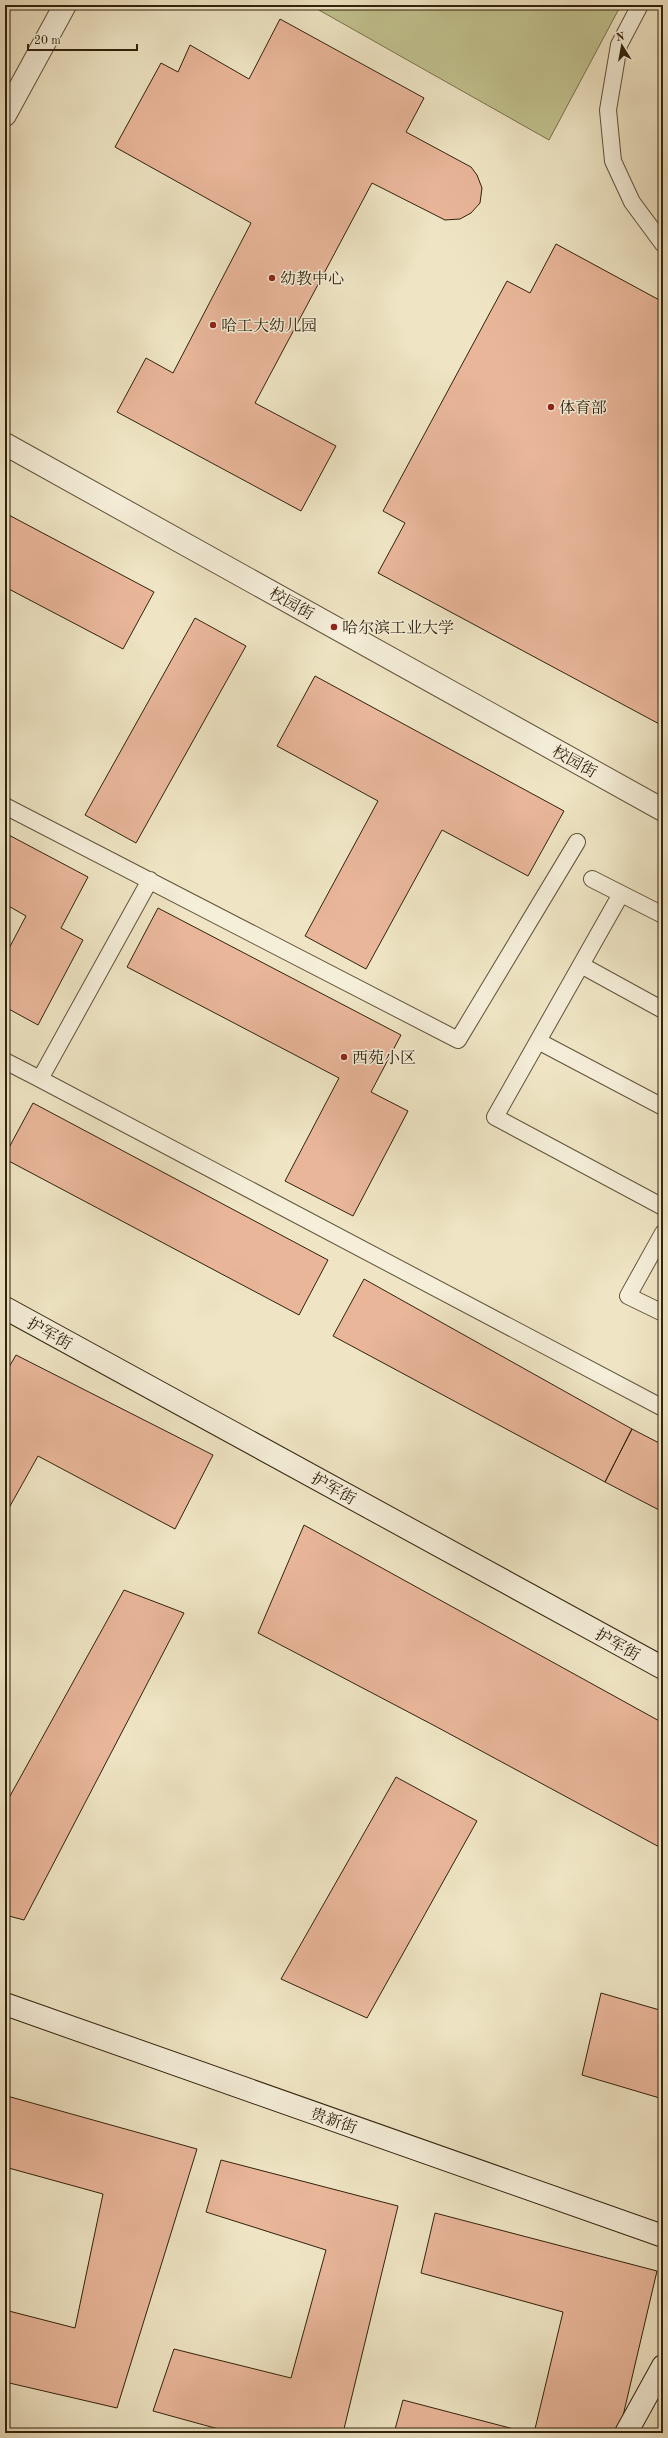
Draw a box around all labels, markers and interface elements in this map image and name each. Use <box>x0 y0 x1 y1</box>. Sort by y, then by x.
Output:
scale bar <box>28 26 137 52</box>
north arrow <box>602 26 642 66</box>
text: N <box>615 31 626 44</box>
text: 20 m <box>34 35 61 47</box>
place label: 幼教中心 <box>280 270 344 288</box>
marker: 幼教中心 <box>267 273 277 283</box>
place label: 哈工大幼儿园 <box>221 317 317 335</box>
marker: 哈工大幼儿园 <box>208 320 218 330</box>
place label: 体育部 <box>559 399 607 417</box>
marker: 体育部 <box>546 402 556 412</box>
street label: 校园街 <box>266 584 317 623</box>
place label: 哈尔滨工业大学 <box>342 619 454 637</box>
marker: 哈尔滨工业大学 <box>329 622 339 632</box>
street label: 校园街 <box>549 742 600 781</box>
place label: 西苑小区 <box>352 1049 416 1067</box>
marker: 西苑小区 <box>339 1052 349 1062</box>
street label: 护军街 <box>24 1314 75 1353</box>
street label: 护军街 <box>308 1469 359 1508</box>
street label: 护军街 <box>592 1625 643 1664</box>
street label: 贵新街 <box>308 2105 359 2137</box>

